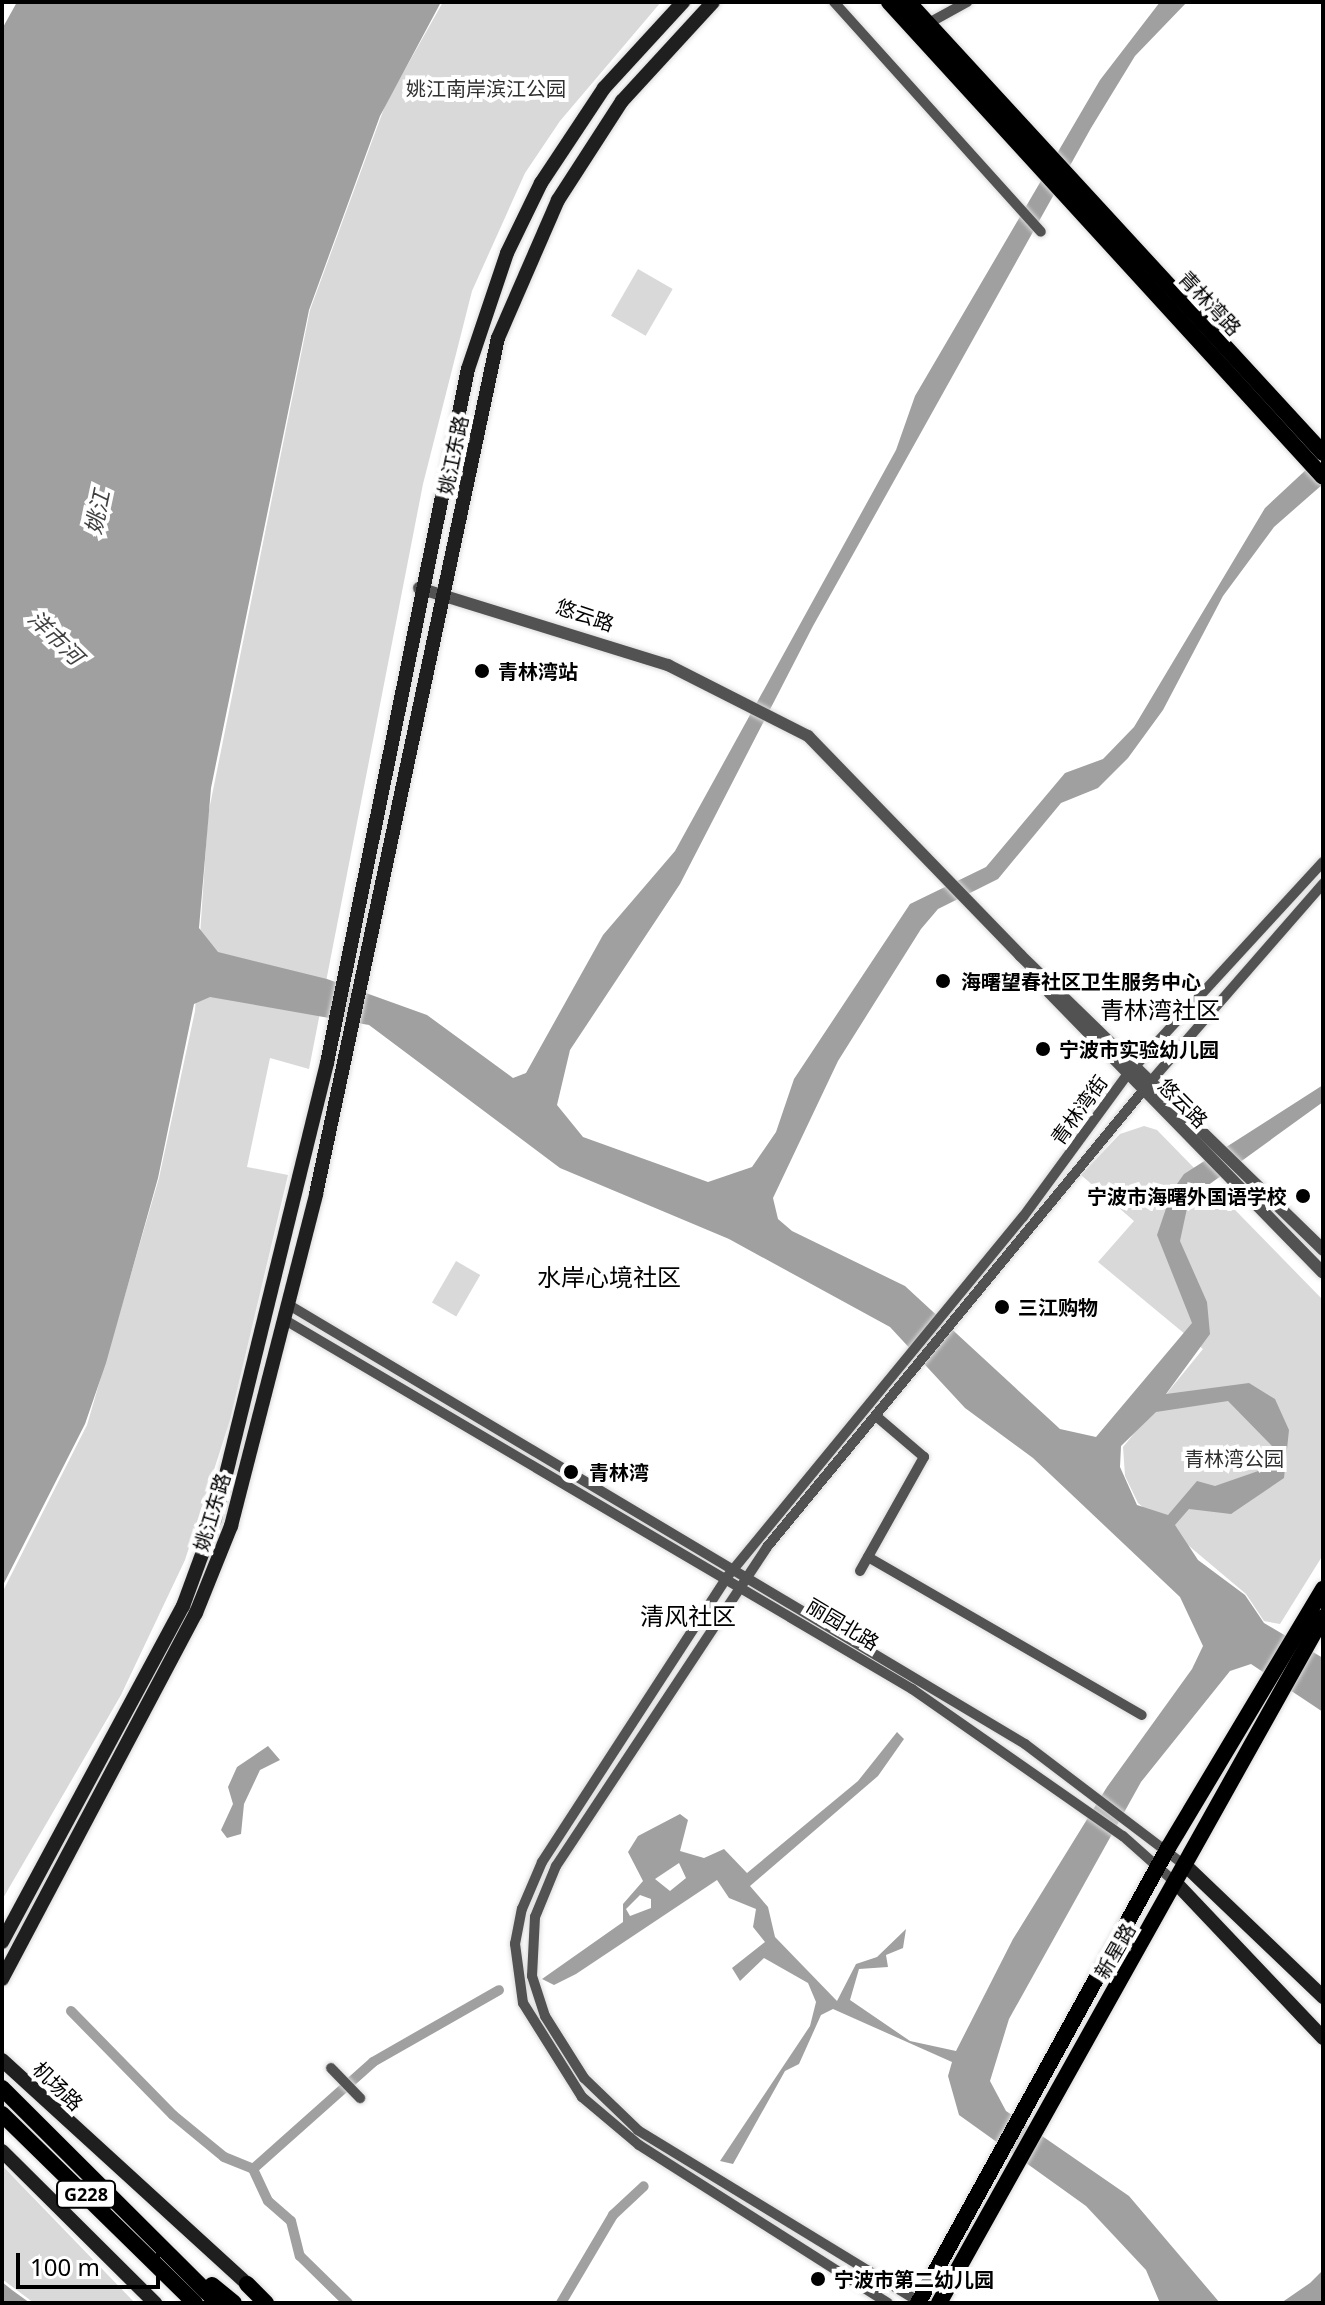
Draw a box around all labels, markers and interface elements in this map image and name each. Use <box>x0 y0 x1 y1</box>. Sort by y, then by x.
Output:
park label: 姚江南岸滨江公园 <box>406 76 566 100</box>
street label: 青林湾路 <box>1174 266 1246 340</box>
street label: 姚江东路 <box>433 413 473 497</box>
water label: 姚江 <box>80 488 114 536</box>
street label: 悠云路 <box>553 594 617 636</box>
water label: 洋市河 <box>23 605 89 669</box>
place label: 青林湾站 <box>498 659 578 683</box>
marker: 青林湾站 <box>473 662 491 680</box>
place label: 海曙望春社区卫生服务中心 <box>961 969 1201 993</box>
marker: 海曙望春社区卫生服务中心 <box>932 970 954 992</box>
district label: 青林湾社区 <box>1100 996 1220 1024</box>
place label: 宁波市实验幼儿园 <box>1059 1037 1219 1061</box>
marker: 宁波市实验幼儿园 <box>1034 1040 1052 1058</box>
street label: 青林湾街 <box>1046 1071 1112 1149</box>
street label: 悠云路 <box>1153 1073 1213 1133</box>
place label: 宁波市海曙外国语学校 <box>1087 1184 1287 1208</box>
marker: 宁波市海曙外国语学校 <box>1294 1187 1312 1205</box>
district label: 水岸心境社区 <box>537 1263 681 1291</box>
place label: 三江购物 <box>1018 1295 1098 1319</box>
marker: 三江购物 <box>993 1298 1011 1316</box>
park label: 青林湾公园 <box>1184 1446 1284 1470</box>
place label: 青林湾 <box>589 1460 649 1484</box>
marker: 青林湾 <box>560 1461 582 1483</box>
street label: 姚江东路 <box>189 1470 235 1554</box>
street label: 丽园北路 <box>803 1593 883 1655</box>
district label: 清风社区 <box>640 1602 736 1630</box>
street label: 新星路 <box>1090 1919 1140 1983</box>
street label: 机场路 <box>28 2057 88 2115</box>
road number: G228 <box>56 2180 116 2208</box>
scale bar <box>20 2237 164 2287</box>
text: 100 m <box>30 2250 100 2283</box>
place label: 宁波市第二幼儿园 <box>834 2267 994 2291</box>
marker: 宁波市第二幼儿园 <box>809 2270 827 2288</box>

